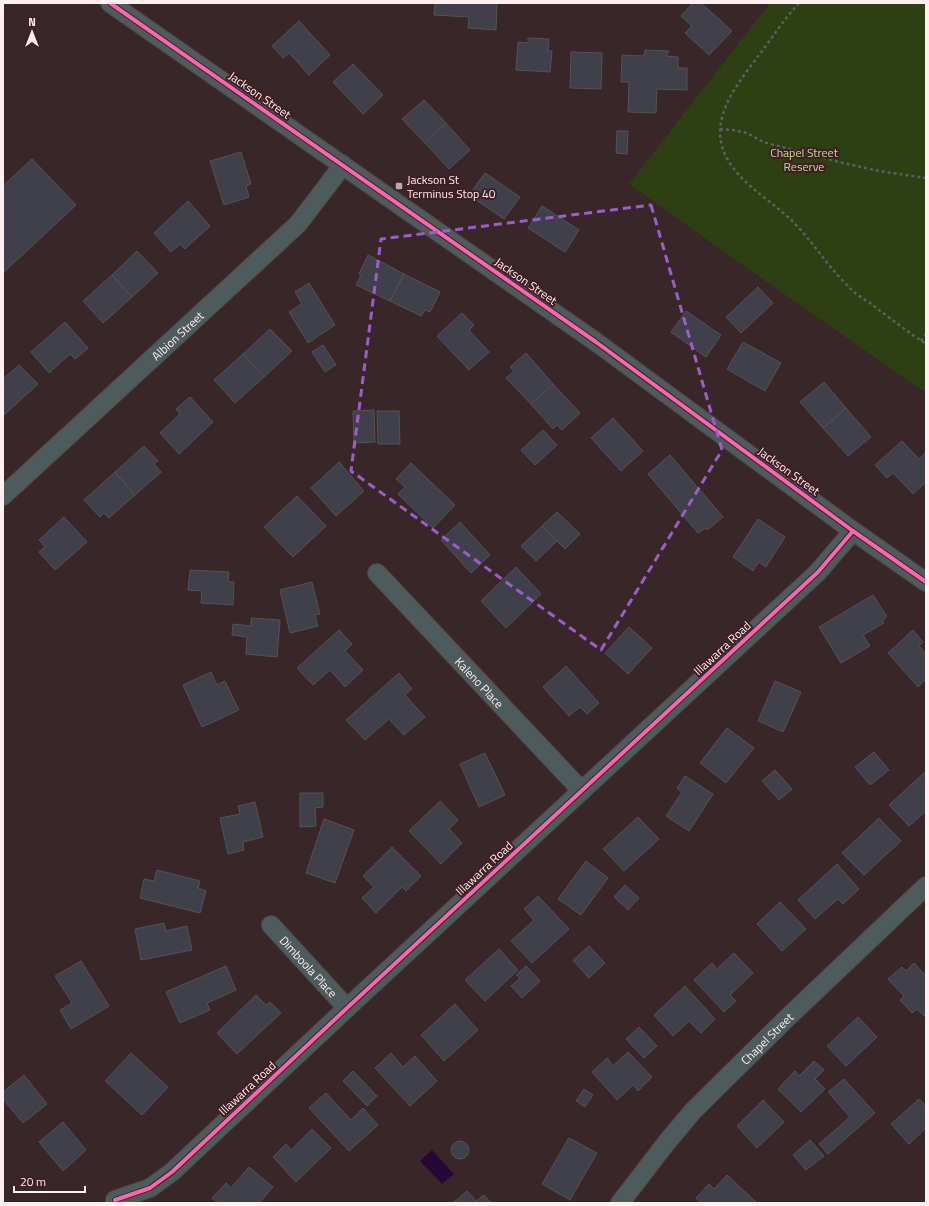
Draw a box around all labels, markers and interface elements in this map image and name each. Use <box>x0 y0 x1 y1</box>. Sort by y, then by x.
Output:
north arrow <box>12 12 52 52</box>
text: N <box>28 14 36 30</box>
street label: Jackson Street <box>225 66 296 124</box>
park label: Chapel Street Reserve <box>770 143 839 176</box>
place label: Jackson St Terminus Stop 40 <box>407 170 496 203</box>
marker: Jackson St Terminus Stop 40 <box>394 181 404 191</box>
street label: Jackson Street <box>491 252 562 310</box>
street label: Albion Street <box>147 306 208 364</box>
street label: Jackson Street <box>754 442 825 500</box>
street label: Illawarra Road <box>689 616 755 680</box>
street label: Kaleno Place <box>451 652 509 712</box>
street label: Illawarra Road <box>451 836 517 900</box>
street label: Dimboola Place <box>275 931 342 1001</box>
street label: Chapel Street <box>736 1007 798 1069</box>
street label: Illawarra Road <box>214 1056 280 1120</box>
scale bar <box>14 1168 85 1194</box>
text: 20 m <box>20 1172 46 1191</box>

